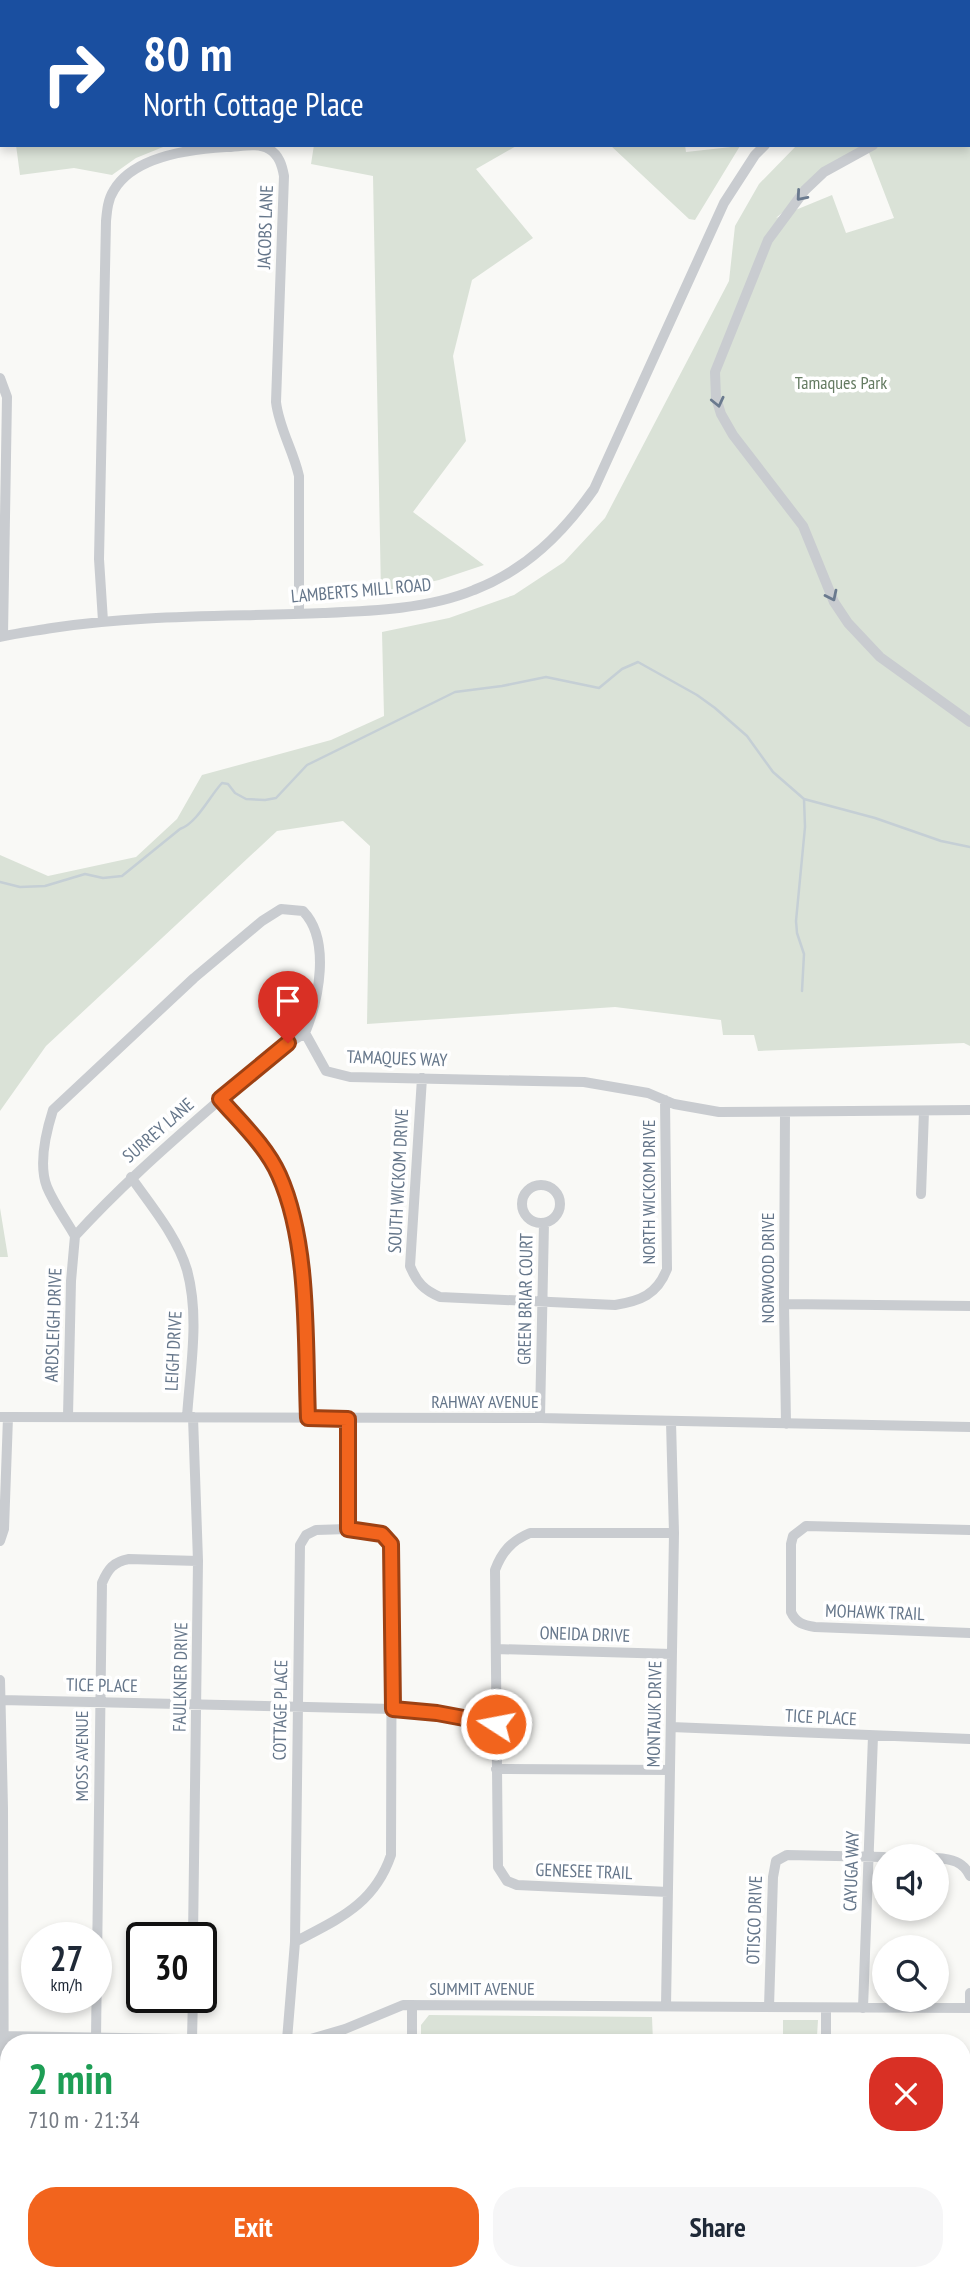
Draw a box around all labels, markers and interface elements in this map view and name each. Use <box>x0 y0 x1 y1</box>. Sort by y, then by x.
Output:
text: 80 m <box>143 21 232 85</box>
icon: right <box>28 28 119 119</box>
text: North Cottage Place <box>143 83 364 125</box>
street label: JACOBS LANE <box>252 185 278 270</box>
one-way arrow <box>797 188 809 201</box>
park label: Tamaques Park <box>795 371 887 394</box>
one-way arrow <box>710 396 725 408</box>
street label: LAMBERTS MILL ROAD <box>290 572 432 608</box>
one-way arrow <box>824 589 838 601</box>
pin <box>258 971 318 1043</box>
icon: arrive <box>269 982 307 1020</box>
street label: TAMAQUES WAY <box>346 1045 449 1071</box>
street label: SURREY LANE <box>118 1093 198 1167</box>
street label: SOUTH WICKOM DRIVE <box>383 1108 413 1254</box>
street label: NORTH WICKOM DRIVE <box>637 1119 660 1265</box>
street label: NORWOOD DRIVE <box>756 1213 779 1323</box>
street label: GREEN BRIAR COURT <box>512 1233 538 1365</box>
street label: ARDSLEIGH DRIVE <box>40 1267 66 1383</box>
street label: LEIGH DRIVE <box>159 1310 187 1392</box>
street label: RAHWAY AVENUE <box>431 1390 539 1413</box>
street label: MOHAWK TRAIL <box>825 1599 926 1625</box>
street label: ONEIDA DRIVE <box>539 1621 631 1647</box>
street label: FAULKNER DRIVE <box>168 1622 192 1732</box>
street label: COTTAGE PLACE <box>268 1659 292 1761</box>
street label: MONTAUK DRIVE <box>642 1661 666 1767</box>
street label: TICE PLACE <box>66 1673 138 1697</box>
position arrow <box>459 1687 533 1761</box>
street label: TICE PLACE <box>785 1704 857 1730</box>
street label: MOSS AVENUE <box>70 1711 93 1801</box>
street label: CAYUGA WAY <box>838 1830 864 1912</box>
map controls <box>872 1844 949 2012</box>
button: sound <box>872 1844 949 1921</box>
street label: GENESEE TRAIL <box>535 1858 633 1884</box>
street label: OTISCO DRIVE <box>741 1875 767 1965</box>
speed limit sign: 30 <box>126 1922 217 2013</box>
text: 27 <box>50 1935 83 1981</box>
button: search <box>872 1935 949 2012</box>
text: km/h <box>51 1973 82 1996</box>
street label: SUMMIT AVENUE <box>429 1977 535 2000</box>
text: 2 min <box>28 2051 113 2106</box>
button: close <box>869 2057 943 2131</box>
text: 710 m · 21:34 <box>28 2105 140 2134</box>
button: Exit <box>28 2187 479 2267</box>
button: Share <box>493 2187 943 2267</box>

